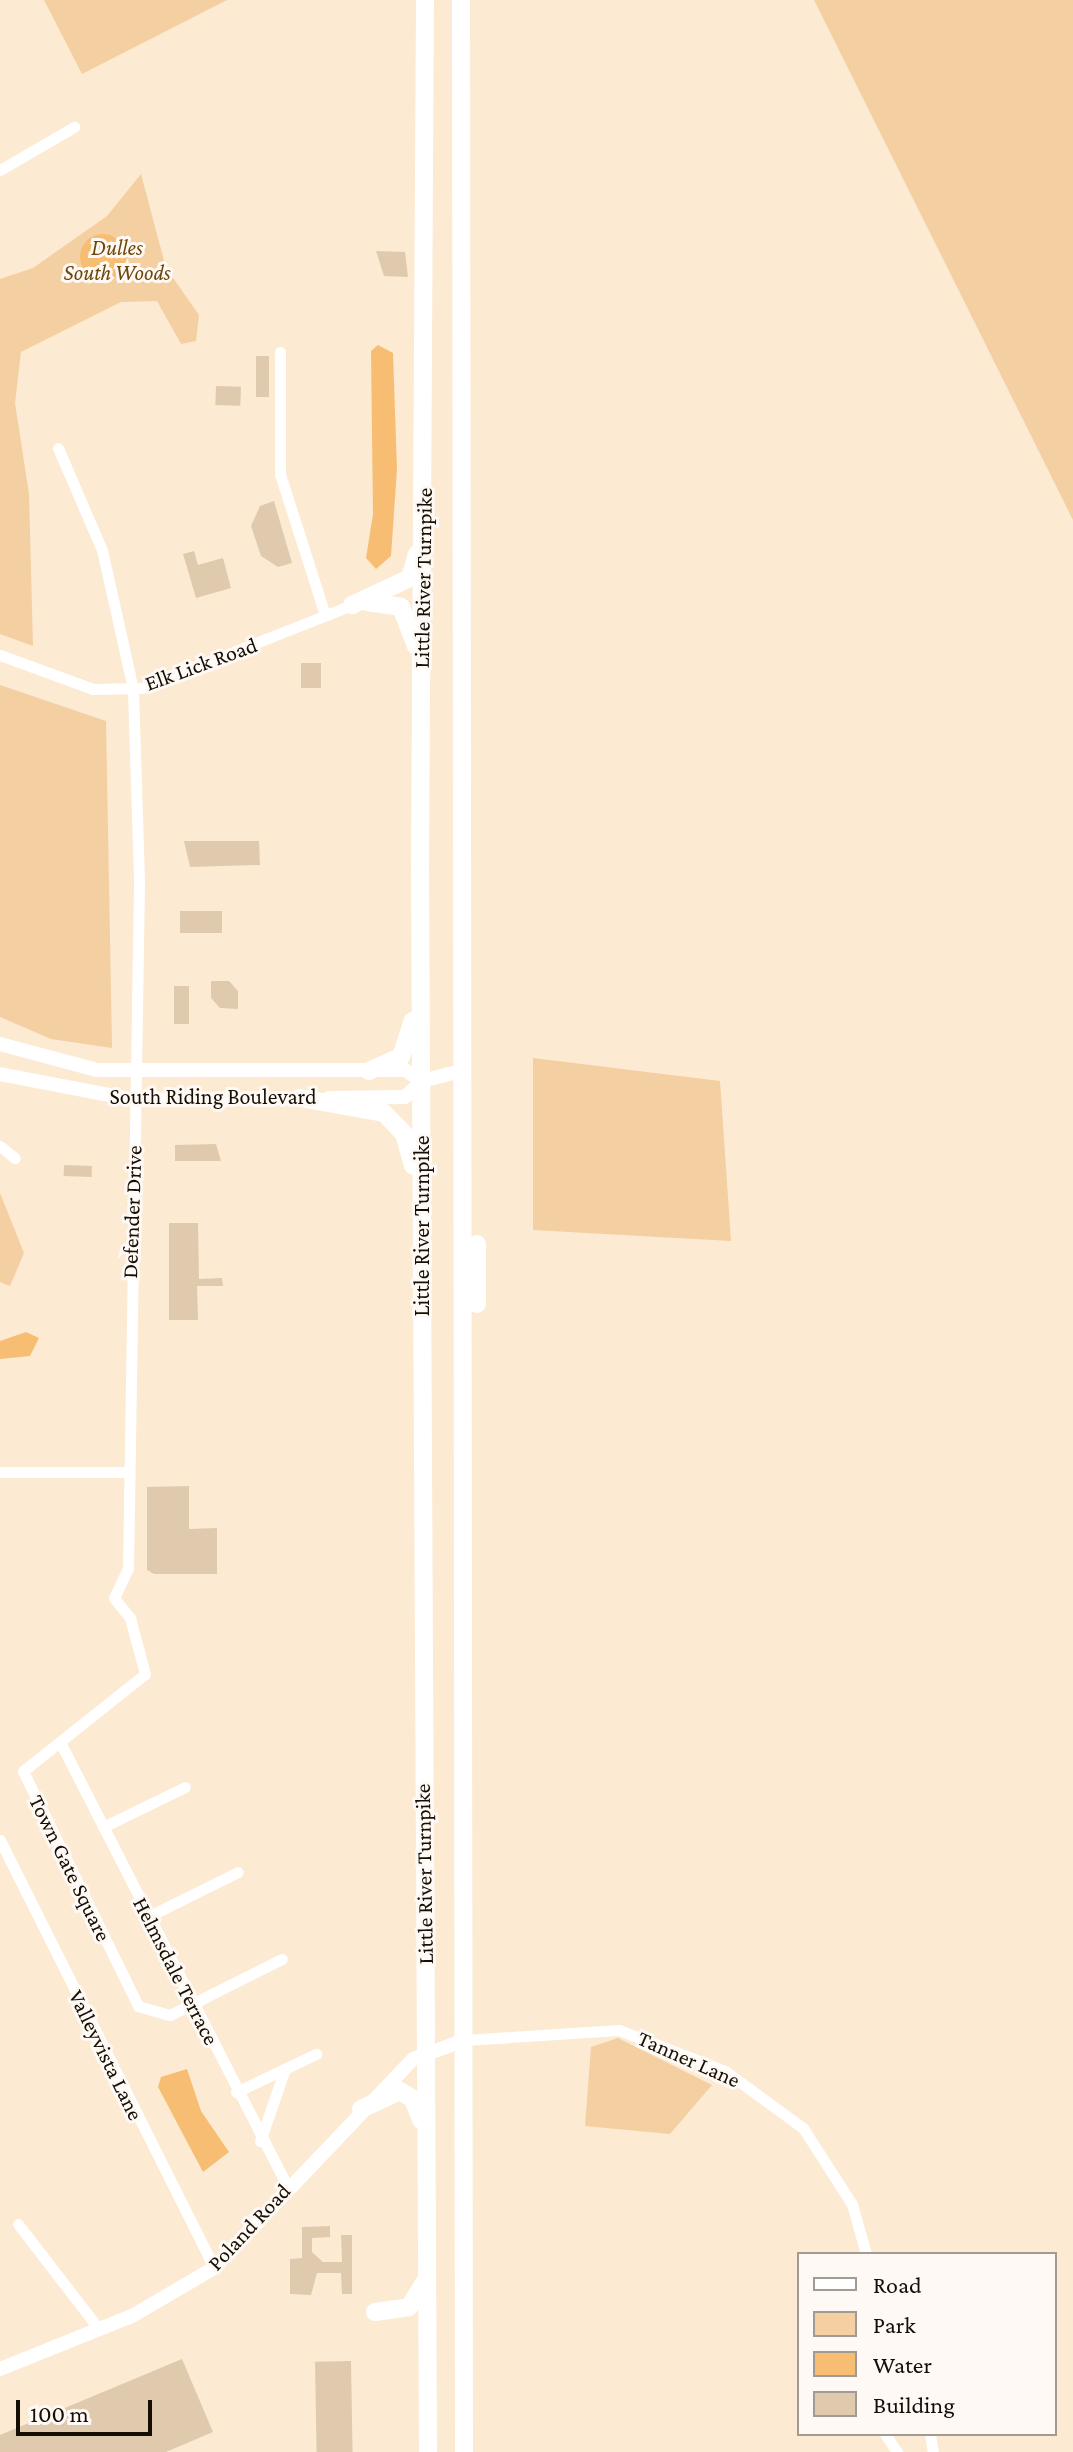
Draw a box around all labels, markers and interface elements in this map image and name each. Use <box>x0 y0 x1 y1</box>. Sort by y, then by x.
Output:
park label: Dulles South Woods <box>63 234 171 286</box>
street label: Little River Turnpike <box>408 487 438 669</box>
street label: Elk Lick Road <box>141 632 261 696</box>
street label: South Riding Boulevard <box>109 1084 317 1110</box>
street label: Little River Turnpike <box>409 1136 435 1316</box>
street label: Defender Drive <box>116 1145 148 1279</box>
street label: Little River Turnpike <box>409 1783 439 1965</box>
street label: Town Gate Square <box>23 1790 117 1946</box>
street label: Helmsdale Terrace <box>127 1893 225 2049</box>
street label: Valleyvista Lane <box>63 1985 149 2125</box>
street label: Tanner Lane <box>634 2025 744 2093</box>
street label: Poland Road <box>202 2178 296 2276</box>
legend <box>797 2252 1057 2436</box>
text: Road <box>873 2271 922 2298</box>
text: Park <box>873 2311 916 2338</box>
text: Water <box>873 2351 932 2378</box>
scale bar <box>20 2384 156 2434</box>
text: Building <box>873 2391 955 2418</box>
text: 100 m <box>30 2400 89 2427</box>

